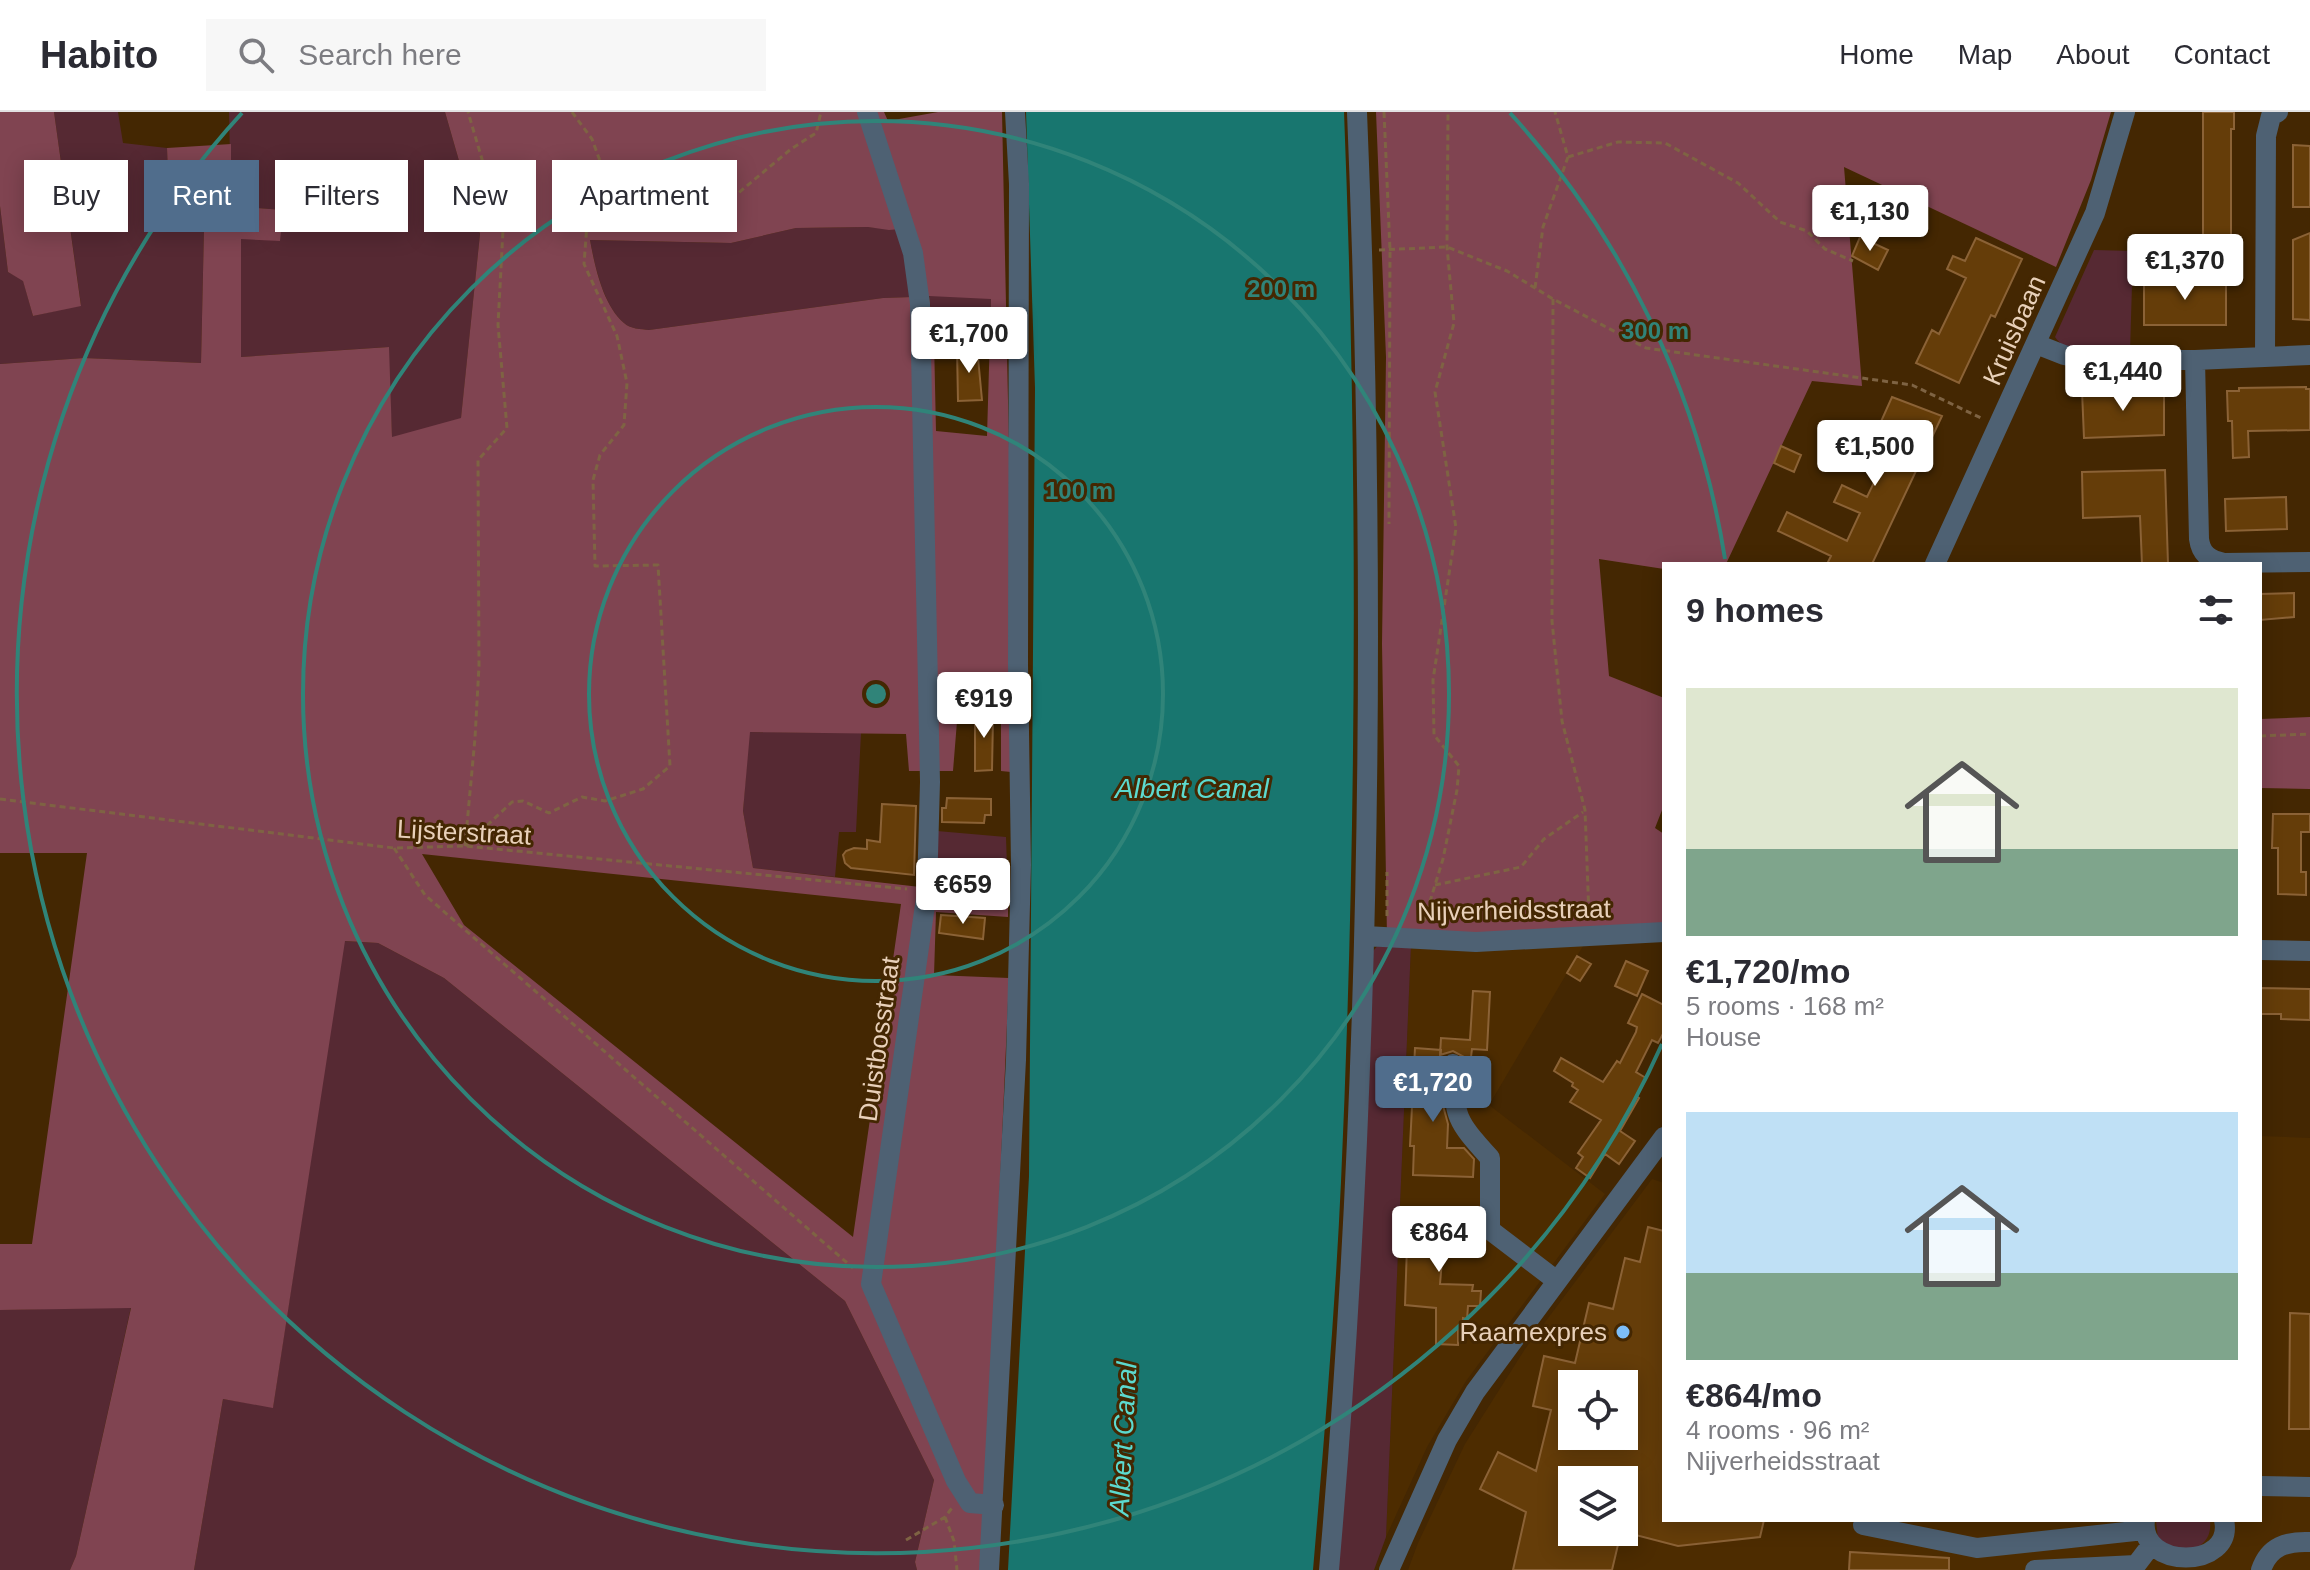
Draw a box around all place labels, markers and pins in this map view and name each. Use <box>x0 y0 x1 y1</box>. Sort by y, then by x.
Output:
pin: €1,130 <box>1805 185 1935 253</box>
pin: €1,370 <box>2120 234 2250 302</box>
pin: €1,700 <box>904 307 1034 375</box>
pin: €1,440 <box>2058 345 2188 413</box>
pin: €1,500 <box>1810 420 1940 488</box>
pin: €919 <box>937 672 1031 740</box>
centre of rings <box>862 680 890 708</box>
pin: €659 <box>916 858 1010 926</box>
pin: €1,720 <box>1368 1056 1498 1124</box>
pin: €864 <box>1392 1206 1486 1274</box>
place label: Raamexpres <box>1460 1317 1607 1347</box>
marker: Raamexpres <box>1614 1323 1632 1341</box>

